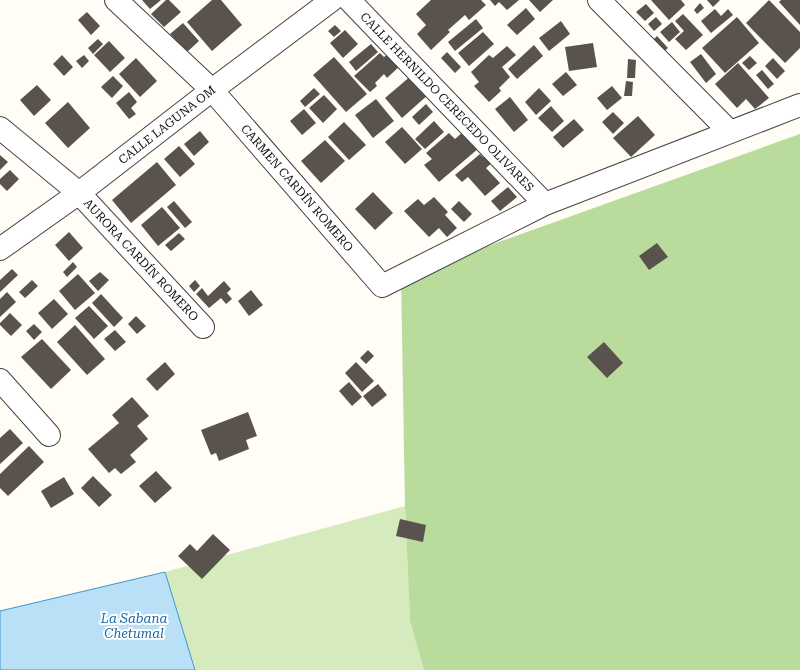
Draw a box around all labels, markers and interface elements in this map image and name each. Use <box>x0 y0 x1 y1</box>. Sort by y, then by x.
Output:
street label: CALLE HERNILDO CERECEDO OLIVARES <box>357 10 537 194</box>
street label: CALLE LAGUNA OM <box>116 83 218 167</box>
street label: CARMEN CARDÍN ROMERO <box>238 122 356 254</box>
street label: AURORA CARDÍN ROMERO <box>81 196 201 324</box>
water label: La Sabana Chetumal <box>100 611 167 641</box>

